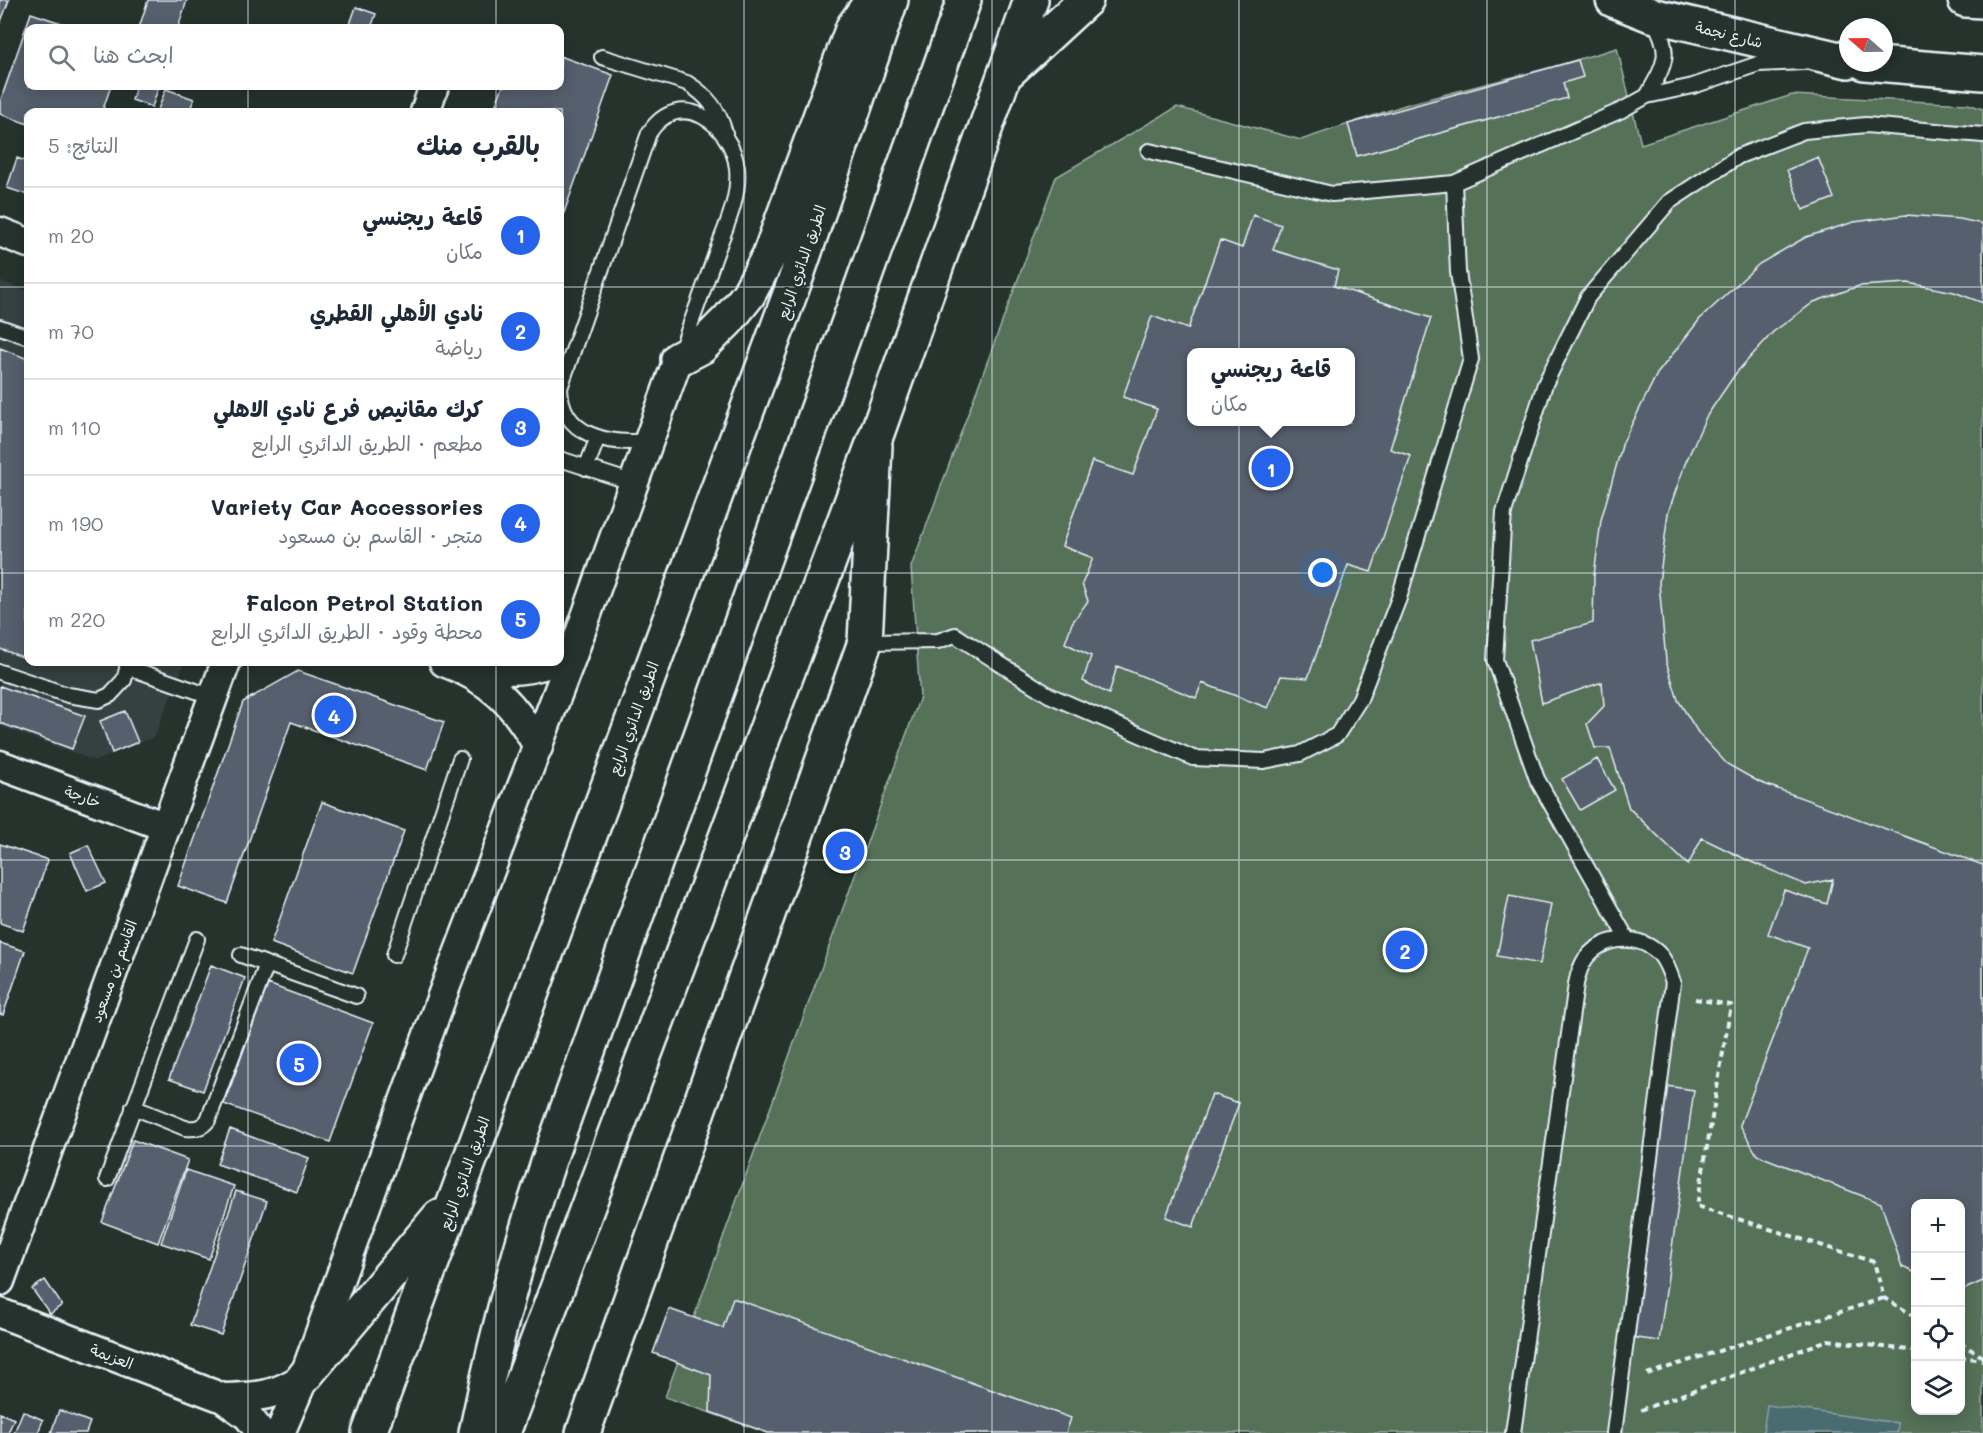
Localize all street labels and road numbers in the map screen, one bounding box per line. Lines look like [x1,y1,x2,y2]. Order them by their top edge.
street label: شارع نجمة [1693,16,1765,53]
street label: الطريق الدائري الرابع [772,202,832,323]
street label: الطريق الدائري الرابع [603,658,665,778]
street label: خارجة [62,780,104,812]
street label: القاسم بن مسعود [85,917,143,1026]
street label: الطريق الدائري الرابع [434,1113,496,1233]
street label: العزيمة [88,1339,136,1373]

